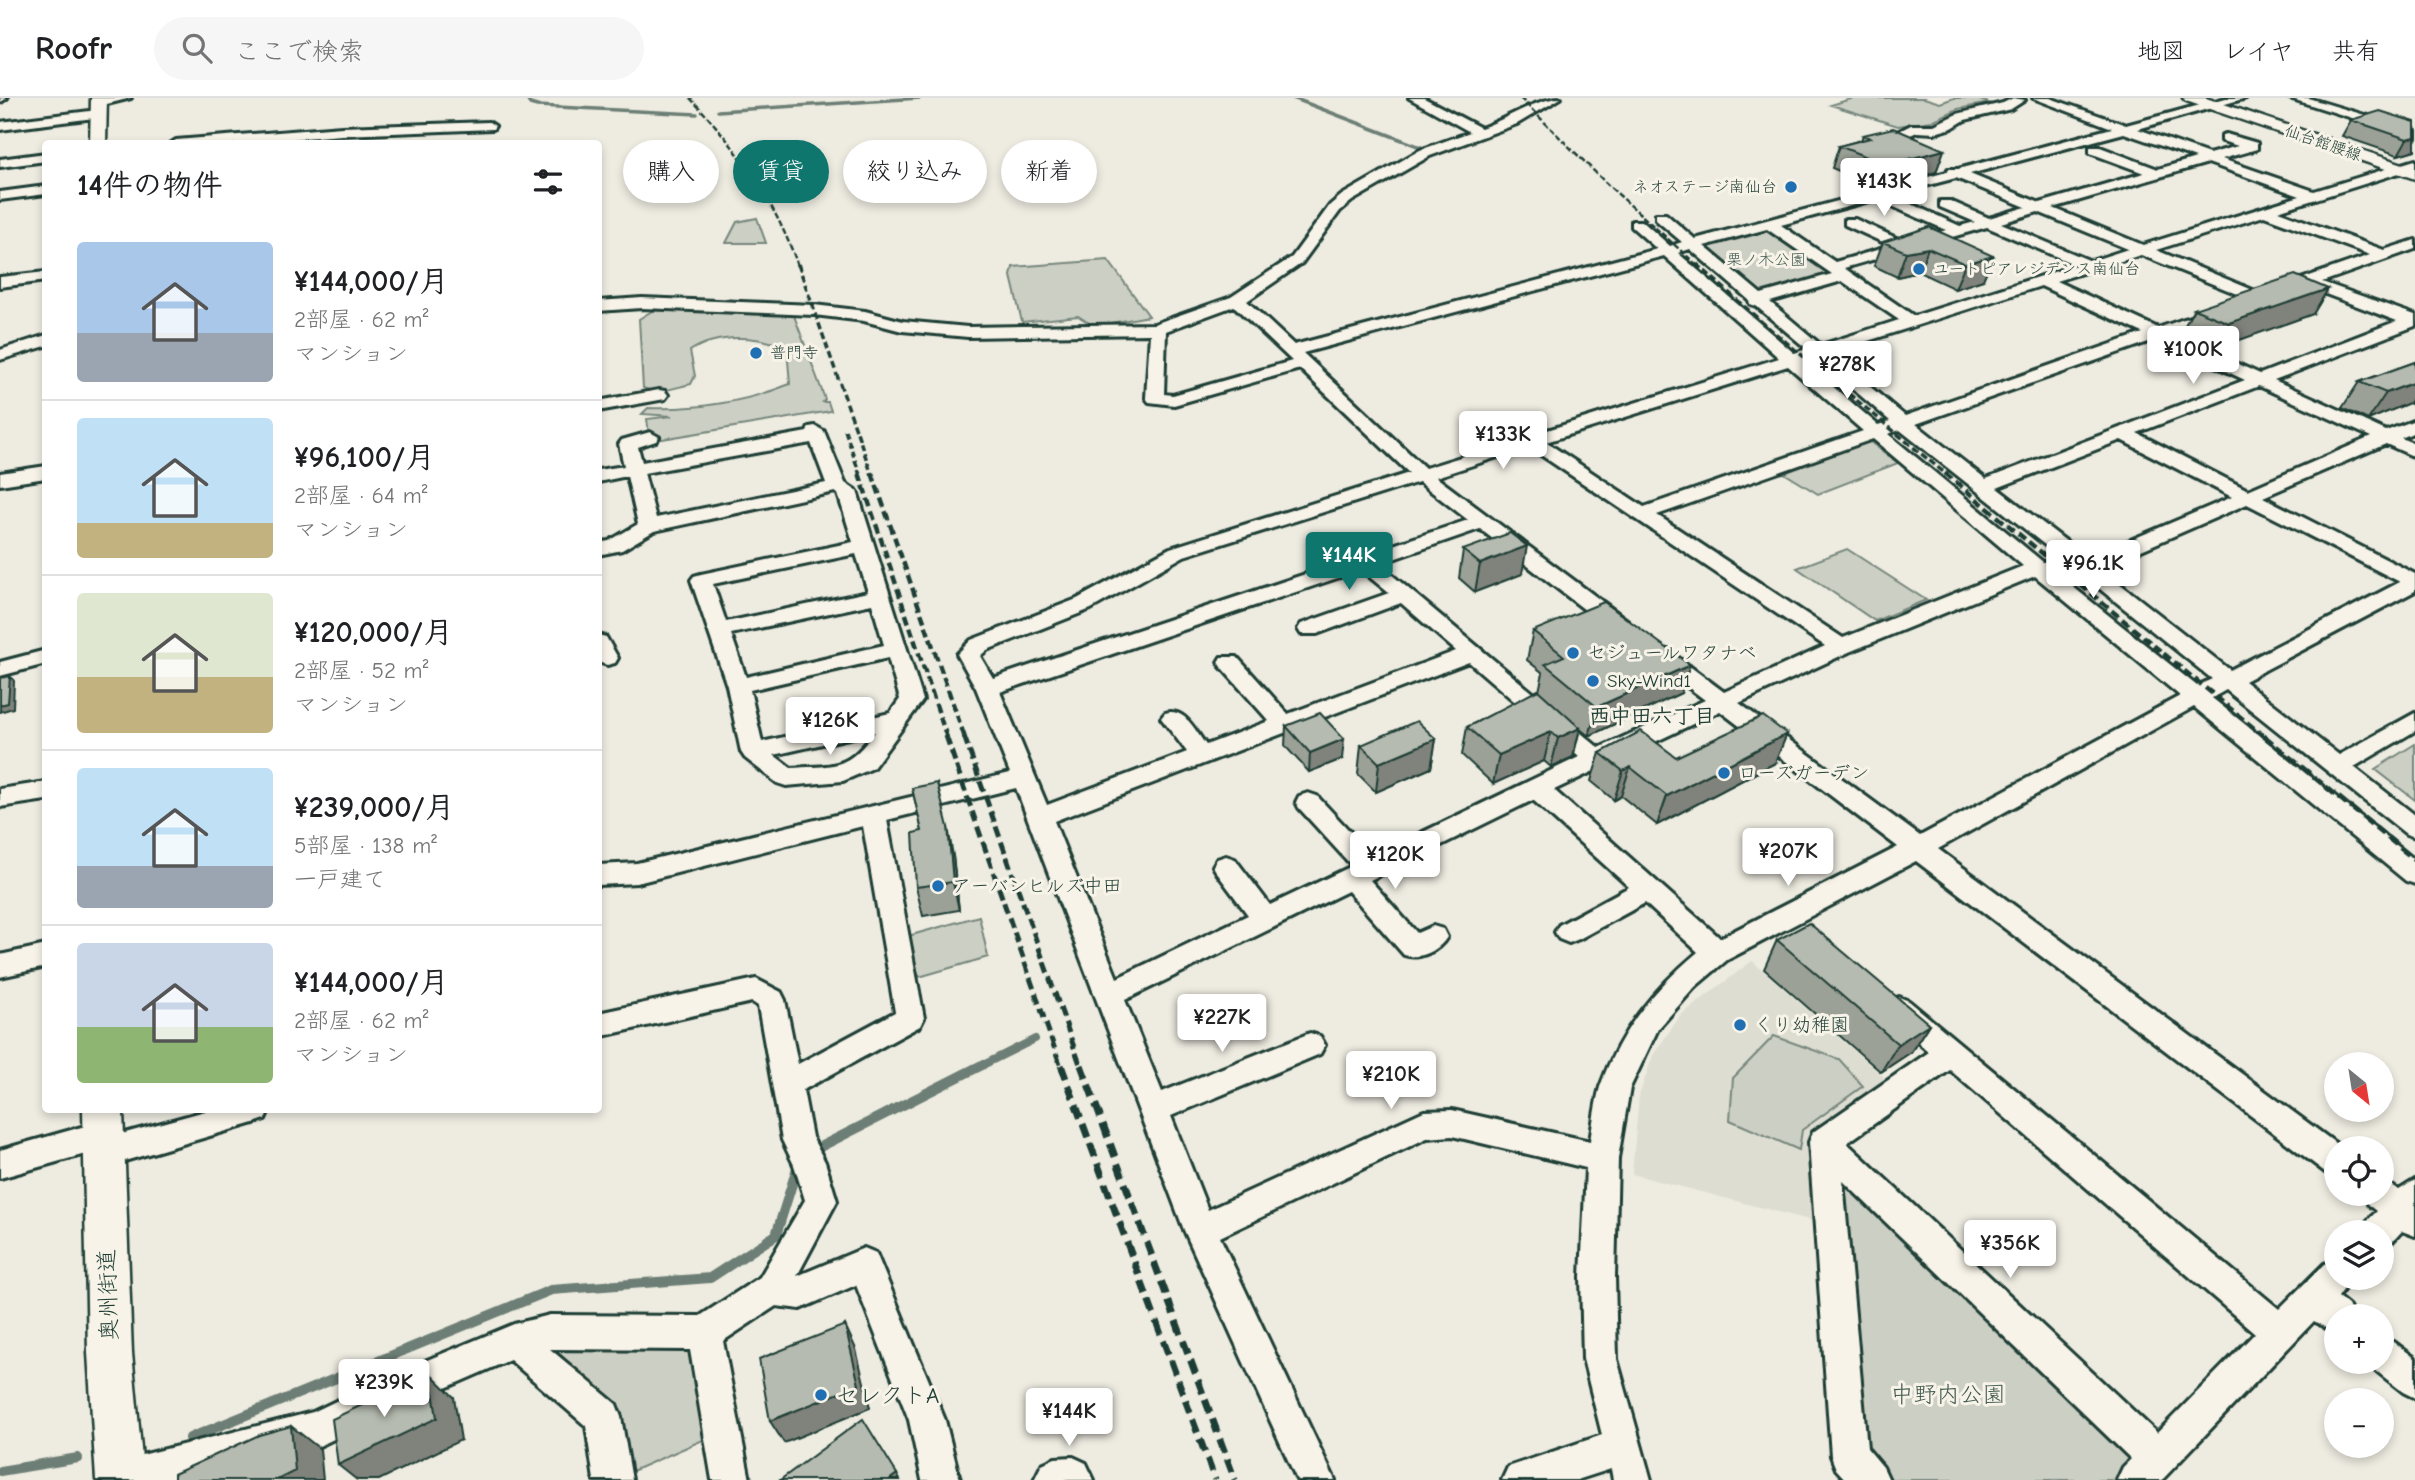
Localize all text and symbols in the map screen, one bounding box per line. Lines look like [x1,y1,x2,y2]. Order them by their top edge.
search box [154,17,644,80]
text: Roofr [35,29,112,67]
icon: search [178,29,216,67]
text: ここで検索 [234,37,364,67]
text: 地図 [2137,37,2185,65]
text: レイヤ [2223,37,2294,65]
text: 共有 [2332,37,2380,65]
street label: 仙台館腰線 [2282,121,2364,165]
chip: 購入 [623,140,719,203]
chip: 賃貸 [733,140,829,203]
chip: 絞り込み [843,140,987,203]
chip: 新着 [1001,140,1097,203]
pin: ¥143K [1835,158,1933,218]
icon: filters [529,163,567,201]
text: ¥143K [1856,167,1912,194]
text: 14件の物件 [77,168,223,203]
place label: ネオステージ南仙台 [1633,178,1777,196]
marker: ネオステージ南仙台 [1783,179,1799,195]
park label: 栗ノ木公園 [1726,251,1806,269]
place label: ユートピアレジデンス南仙台 [1933,260,2140,278]
marker: ユートピアレジデンス南仙台 [1911,261,1927,277]
text: ¥144,000/月 [294,264,449,299]
icon: home [133,270,217,354]
text: 2部屋 · 62 m² [294,306,428,333]
pin: ¥100K [2144,327,2242,386]
text: ¥100K [2163,335,2223,362]
text: マンション [294,340,408,367]
pin: ¥278K [1798,342,1896,401]
place label: 普門寺 [770,344,818,362]
marker: 普門寺 [748,345,764,361]
text: ¥278K [1819,350,1875,377]
pin: ¥133K [1454,412,1552,471]
text: ¥133K [1475,420,1531,447]
text: ¥96,100/月 [294,440,435,475]
icon: home [133,446,217,530]
text: 2部屋 · 64 m² [294,482,427,509]
text: マンション [294,516,408,543]
pin: ¥144K [1300,532,1398,592]
pin: ¥96.1K [2036,540,2150,600]
text: ¥144K [1322,541,1376,568]
text: ¥96.1K [2062,549,2124,576]
text: ¥120,000/月 [294,615,453,650]
icon: home [133,621,217,705]
place label: セジュールワタナベ [1587,642,1757,664]
marker: セジュールワタナベ [1565,645,1581,661]
text: 2部屋 · 52 m² [294,657,428,684]
place label: Sky-Wind1 [1607,670,1691,692]
marker: Sky-Wind1 [1585,673,1601,689]
text: マンション [294,691,408,718]
pin: ¥126K [781,698,879,757]
district label: 西中田六丁目 [1589,704,1715,728]
text: ¥126K [802,706,858,733]
place label: ローズガーデン [1738,762,1869,784]
marker: ローズガーデン [1716,765,1732,781]
text: ¥239,000/月 [294,790,455,825]
icon: home [133,796,217,880]
pin: ¥207K [1739,828,1837,888]
text: 5部屋 · 138 m² [294,832,437,859]
pin: ¥120K [1346,832,1444,891]
text: ¥207K [1758,837,1818,864]
text: ¥120K [1366,840,1424,867]
text: 一戸建て [294,866,386,893]
place label: アーバンヒルズ中田 [952,875,1122,897]
marker: アーバンヒルズ中田 [930,878,946,894]
text: ¥144,000/月 [294,965,449,1000]
icon: home [133,971,217,1055]
pin: ¥227K [1173,995,1271,1054]
text: ¥227K [1193,1003,1251,1030]
text: 2部屋 · 62 m² [294,1007,428,1034]
place label: くり幼稚園 [1754,1014,1849,1036]
marker: くり幼稚園 [1732,1017,1748,1033]
text: マンション [294,1041,408,1068]
pin: ¥210K [1342,1052,1440,1111]
north arrow [2324,1052,2394,1122]
map controls [2324,1052,2394,1458]
text: ¥210K [1362,1060,1420,1087]
button: locate [2324,1136,2394,1206]
pin: ¥356K [1961,1220,2059,1280]
button: layers [2324,1220,2394,1290]
text: ¥356K [1980,1229,2040,1256]
street label: 奥州街道 [93,1249,123,1341]
button: + [2324,1304,2394,1374]
pin: ¥239K [335,1360,433,1419]
text: ¥239K [354,1368,414,1395]
park label: 中野内公園 [1891,1381,2006,1408]
place label: セレクトA [835,1382,939,1409]
marker: セレクトA [813,1387,829,1403]
pin: ¥144K [1020,1388,1118,1448]
button: − [2324,1388,2394,1458]
text: ¥144K [1042,1397,1096,1424]

